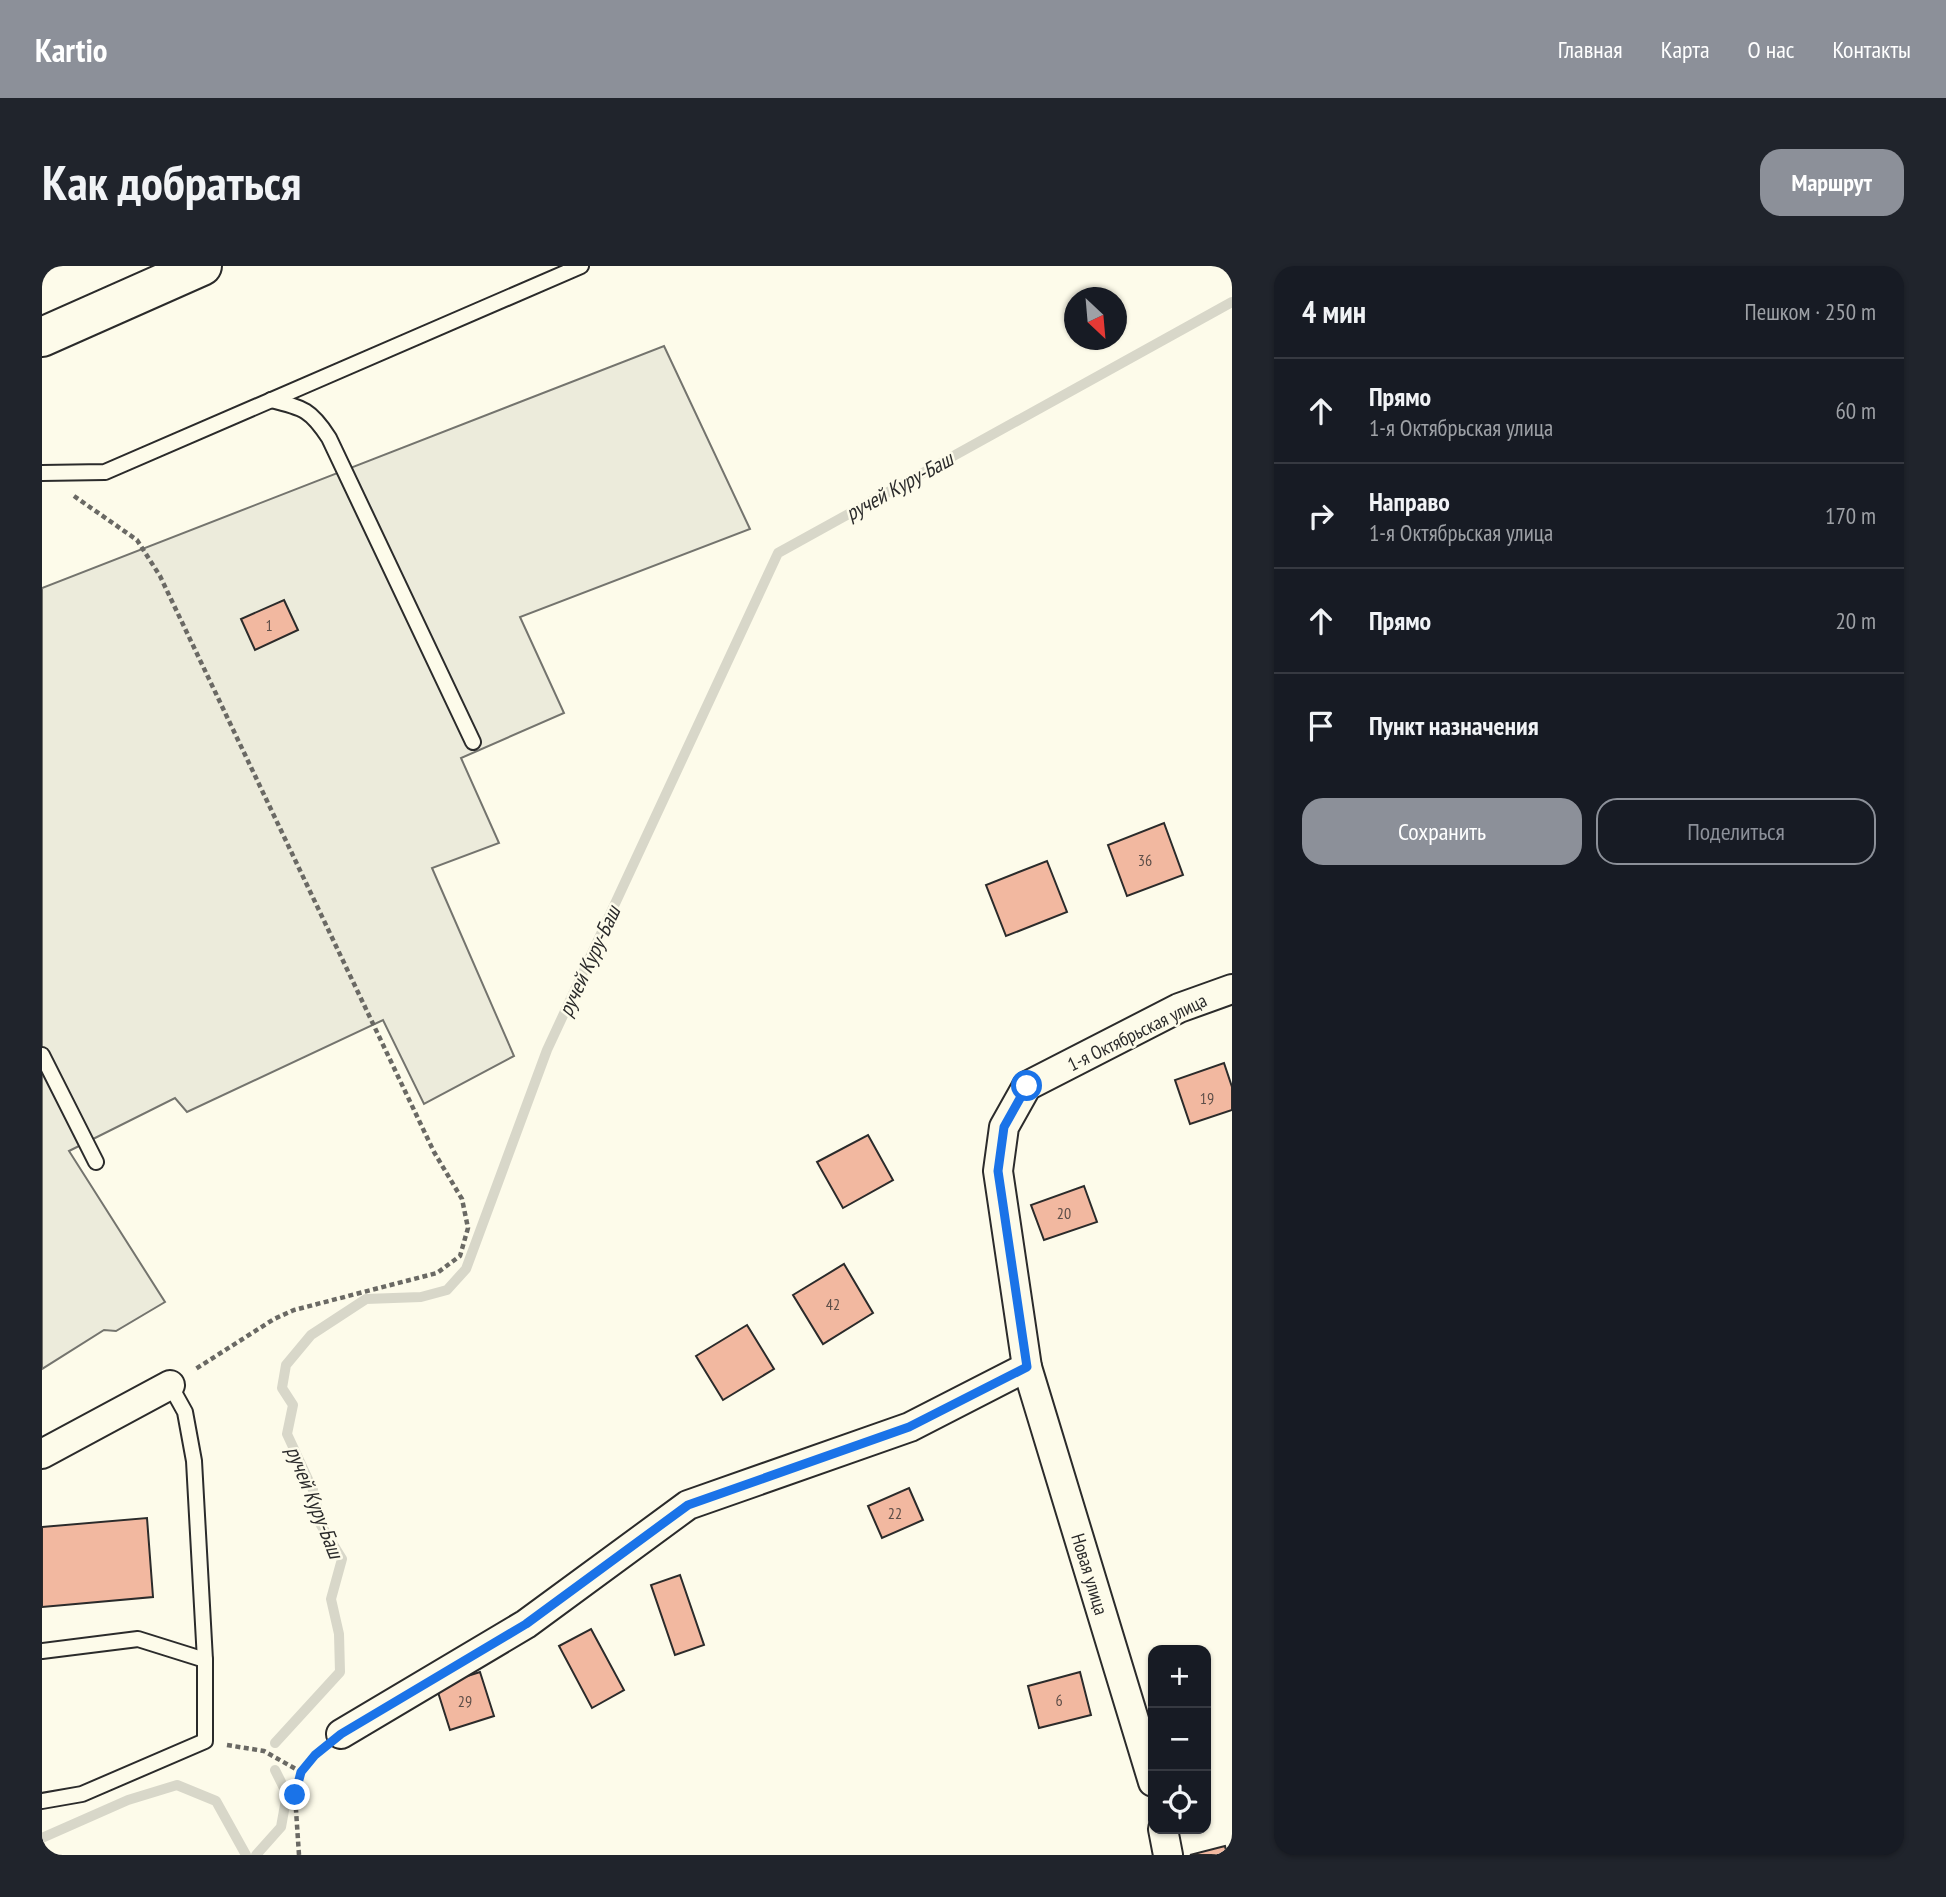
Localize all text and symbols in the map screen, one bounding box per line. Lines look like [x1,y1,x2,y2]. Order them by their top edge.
text: Kartio [35,28,108,71]
text: Главная [1558,34,1623,65]
text: Карта [1661,34,1710,65]
text: О нас [1748,34,1794,65]
text: Контакты [1832,34,1911,65]
button: Маршрут [1760,149,1904,216]
text: Как добраться [42,150,301,214]
north arrow [1064,287,1127,350]
text: 4 мин [1302,292,1366,331]
text: Пешком · 250 m [1745,297,1876,326]
text: Прямо [1369,380,1431,413]
icon: ahead [1302,392,1340,430]
text: 60 m [1835,396,1876,425]
text: 1-я Октябрьская улица [1369,413,1553,442]
water label: ручей Куру-Баш [841,445,959,527]
text: Направо [1369,485,1450,518]
icon: right [1302,497,1340,535]
text: 170 m [1825,501,1876,530]
text: 1-я Октябрьская улица [1369,518,1553,547]
icon: ahead [1302,602,1340,640]
text: Прямо [1369,604,1431,637]
text: 20 m [1835,606,1876,635]
house number: 1 [265,615,273,635]
icon: arrive [1302,707,1340,745]
text: Пункт назначения [1369,709,1539,742]
button: Сохранить [1302,798,1582,865]
button: Поделиться [1596,798,1876,865]
house number: 36 [1138,850,1152,870]
water label: ручей Куру-Баш [552,900,627,1021]
street label: 1-я Октябрьская улица [1063,988,1211,1076]
route start [1011,1070,1042,1101]
house number: 19 [1200,1088,1214,1108]
house number: 20 [1057,1203,1071,1223]
house number: 42 [826,1294,840,1314]
water label: ручей Куру-Баш [280,1442,350,1564]
house number: 22 [888,1503,902,1523]
street label: Новая улица [1066,1530,1114,1618]
map controls [1148,1645,1211,1834]
button: + [1148,1645,1211,1708]
house number: 6 [1055,1690,1063,1710]
house number: 29 [458,1691,472,1711]
button: − [1148,1708,1211,1771]
button: locate [1148,1771,1211,1834]
route end [279,1779,310,1810]

